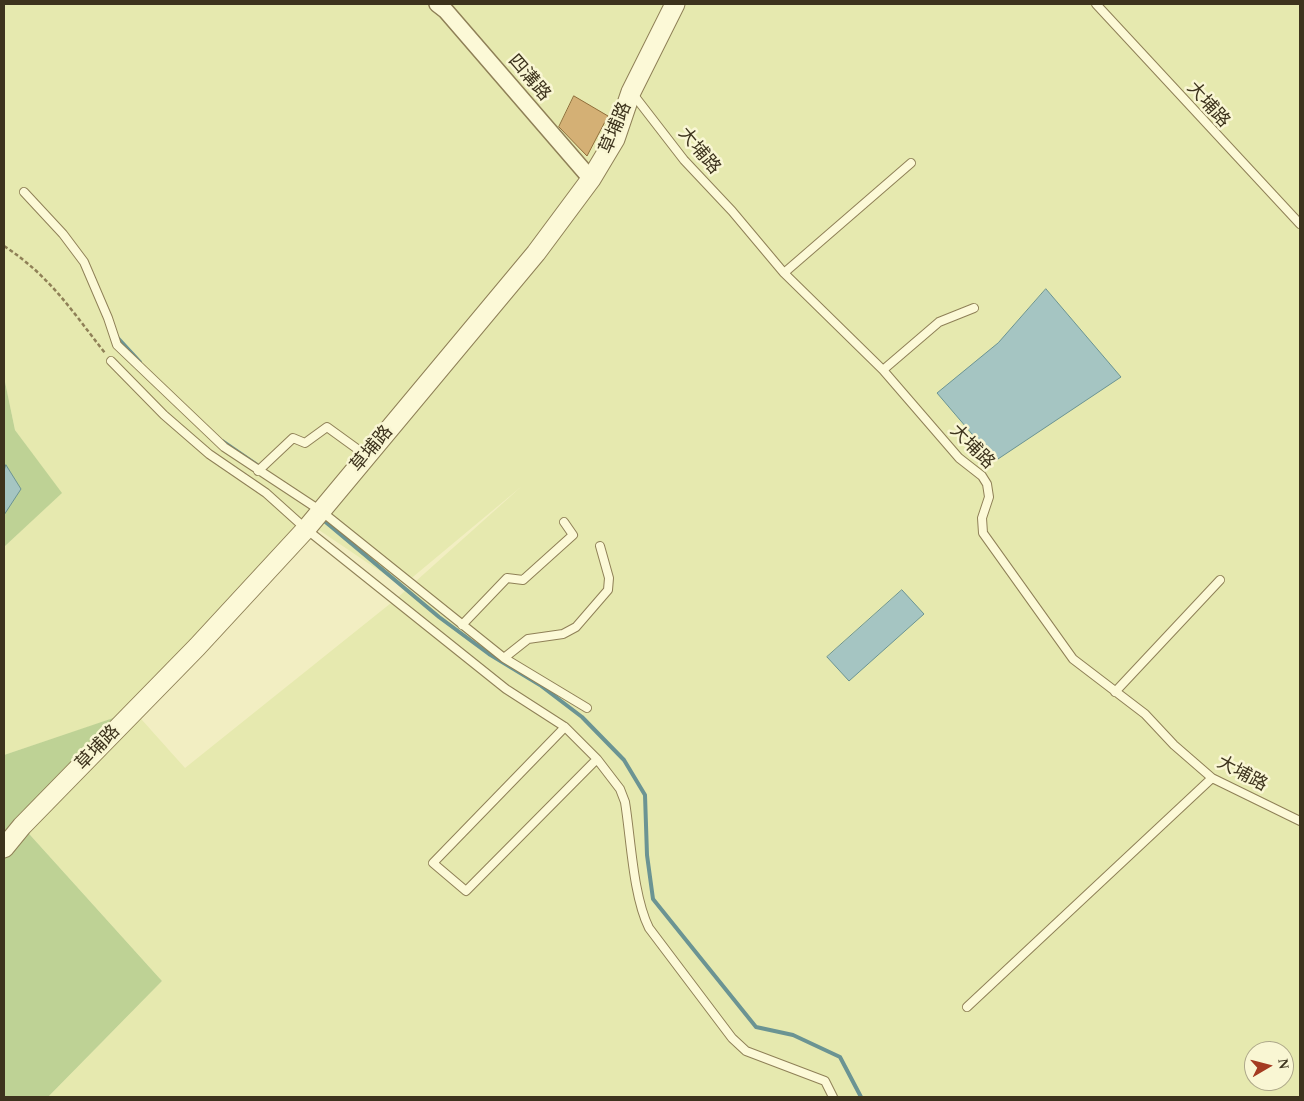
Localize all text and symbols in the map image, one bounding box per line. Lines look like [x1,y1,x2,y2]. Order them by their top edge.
street label: 四溝路 [503,51,555,105]
street label: 大埔路 [1182,78,1234,132]
street label: 草埔路 [596,99,636,157]
street label: 大埔路 [673,123,725,179]
street label: 大埔路 [945,420,999,474]
street label: 草埔路 [346,421,398,477]
street label: 草埔路 [71,721,125,775]
street label: 大埔路 [1213,752,1271,796]
north arrow [1244,1041,1294,1091]
text: N [1275,1058,1291,1070]

